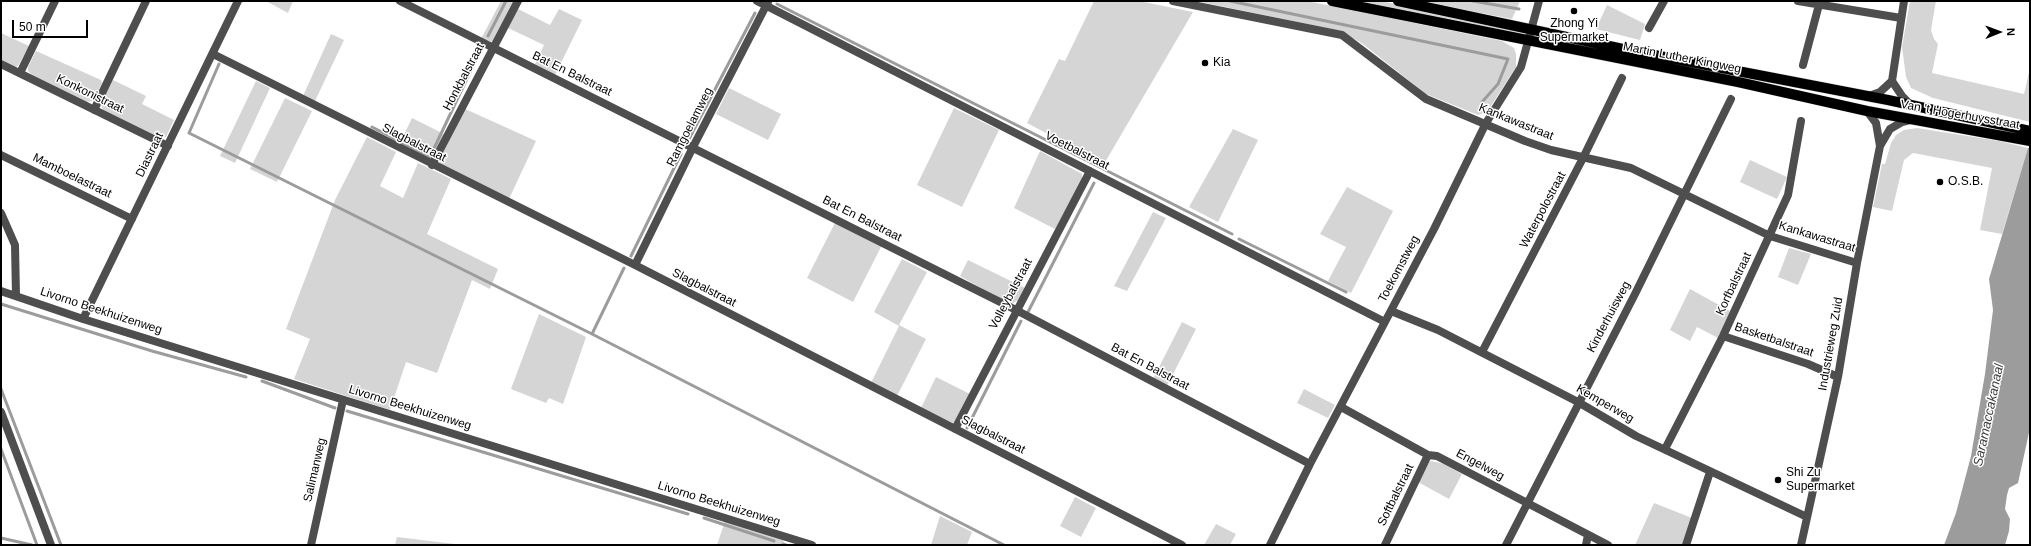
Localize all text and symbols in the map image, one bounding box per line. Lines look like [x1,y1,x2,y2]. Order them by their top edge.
marker: Zhong Yi Supermarket [1569,6,1579,16]
scale bar [14,12,90,38]
north arrow [1979,12,2019,52]
place label: Zhong Yi Supermarket [1540,17,1608,45]
text: 50 m [19,20,46,34]
text: N [2005,28,2017,36]
street label: Martin Luther Kingweg [1622,39,1742,77]
street label: Honkbalstraat [440,41,488,113]
street label: Bat En Balstraat [530,49,614,99]
place label: Kia [1213,56,1230,70]
marker: Kia [1200,58,1210,68]
street label: Konkonistraat [54,71,126,117]
street label: Ramgoelamweg [664,85,716,169]
street label: Van 't Hogerhuysstraat [1899,97,2021,133]
street label: Kankawastraat [1477,100,1555,144]
street label: Slagbalstraat [380,121,448,165]
street label: Voetbalstraat [1043,129,1111,173]
street label: Diastraat [133,130,167,180]
street label: Mamboelastraat [30,151,114,201]
street label: Waterpolostraat [1517,169,1569,251]
place label: O.S.B. [1948,175,1983,189]
marker: O.S.B. [1935,177,1945,187]
street label: Bat En Balstraat [820,193,904,245]
street label: Kankawastraat [1777,219,1857,255]
street label: Toekomstweg [1375,233,1423,305]
street label: Korfbalstraat [1713,250,1755,318]
street label: Volleybalstraat [986,256,1036,332]
street label: Slagbalstraat [670,266,738,310]
street label: Kinderhuisweg [1584,279,1634,355]
street label: Livorno Beekhuizenweg [38,284,164,338]
street label: Industrieweg Zuid [1816,296,1846,392]
street label: Basketbalstraat [1733,320,1815,360]
street label: Bat En Balstraat [1108,340,1192,394]
water label: Saramaccakanaal [1971,362,2007,468]
street label: Livorno Beekhuizenweg [347,382,473,434]
street label: Kemperweg [1574,382,1636,426]
street label: Slagbalstraat [959,413,1027,457]
street label: Salimanweg [301,437,329,503]
street label: Engelweg [1453,446,1507,484]
street label: Softbalstraat [1375,462,1417,528]
place label: Shi Zu Supermarket [1786,466,1855,494]
marker: Shi Zu Supermarket [1773,475,1783,485]
street label: Livorno Beekhuizenweg [656,478,782,530]

